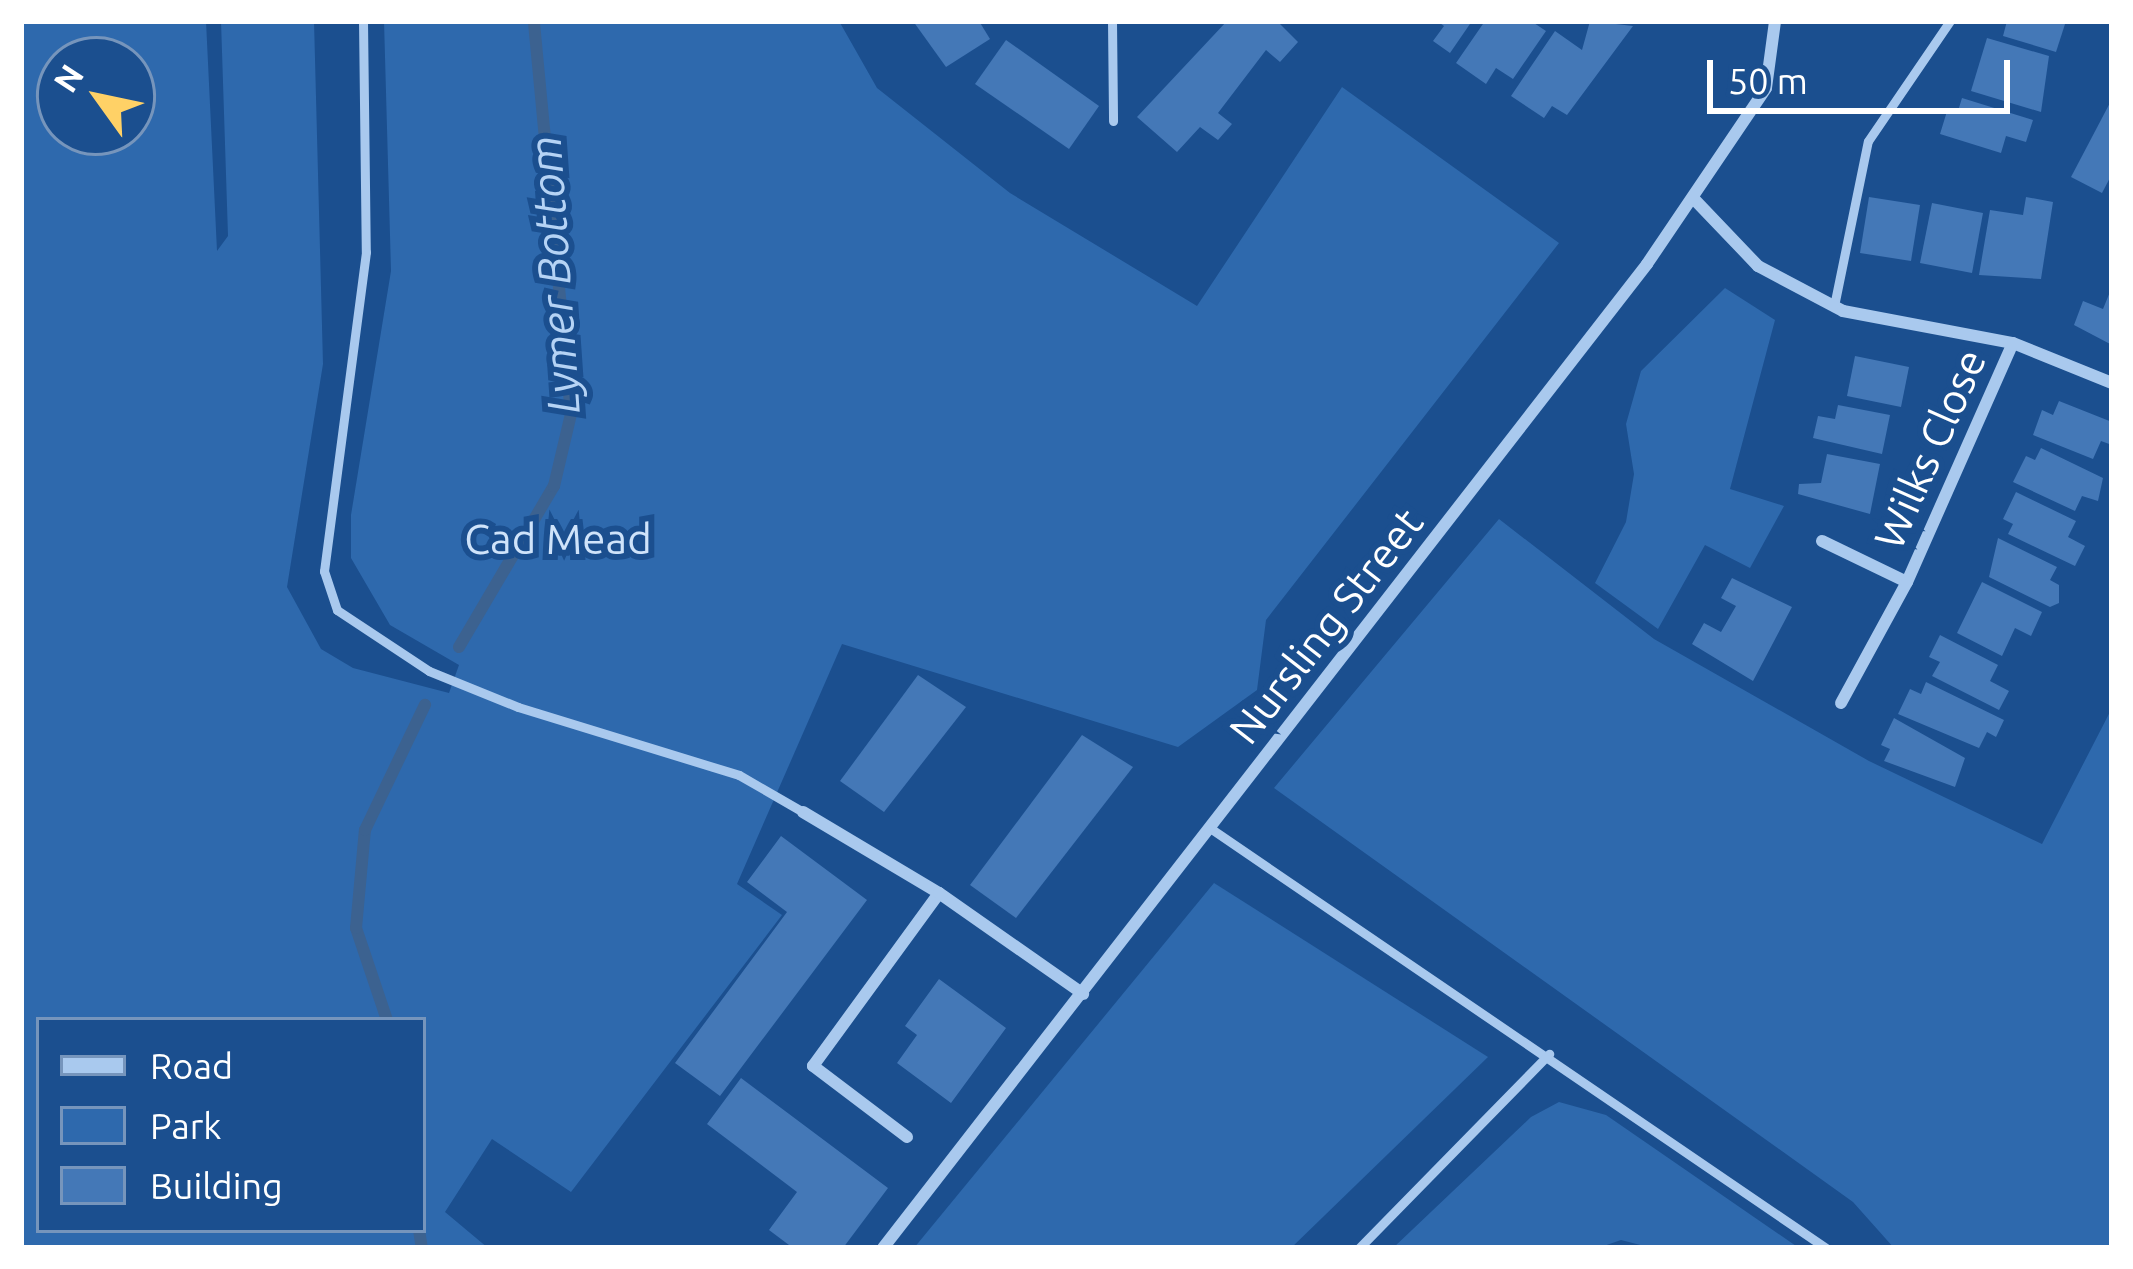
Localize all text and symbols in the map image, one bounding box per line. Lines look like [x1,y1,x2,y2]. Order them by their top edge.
north arrow [36,36,156,156]
scale bar [1713,36,2016,110]
text: N [46,57,90,98]
text: 50 m [1728,60,1808,101]
water label: Lymer Bottom [517,134,591,416]
street label: Wilks Close [1864,342,1996,556]
street label: Nursling Street [1219,498,1433,754]
park label: Cad Mead [464,514,652,564]
legend [36,1017,426,1233]
text: Road [150,1045,233,1086]
text: Park [150,1105,222,1146]
text: Building [150,1165,283,1206]

